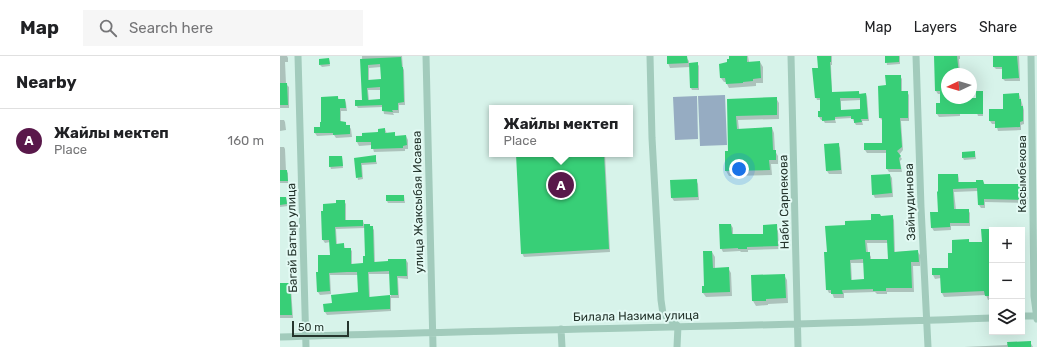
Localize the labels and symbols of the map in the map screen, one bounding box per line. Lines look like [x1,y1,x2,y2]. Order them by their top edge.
north arrow [941,68,977,104]
street label: улица Жаксыбая Исаева [410,131,426,273]
street label: Касымбекова [1015,135,1029,213]
street label: Наби Сарпекова [776,155,792,249]
your location [729,159,749,179]
street label: Зайнудинова [902,163,918,241]
pin: A [548,170,574,200]
street label: Багай Батыр улица [284,183,300,293]
street label: Билала Назима улица [573,308,699,324]
scale bar [292,319,349,338]

